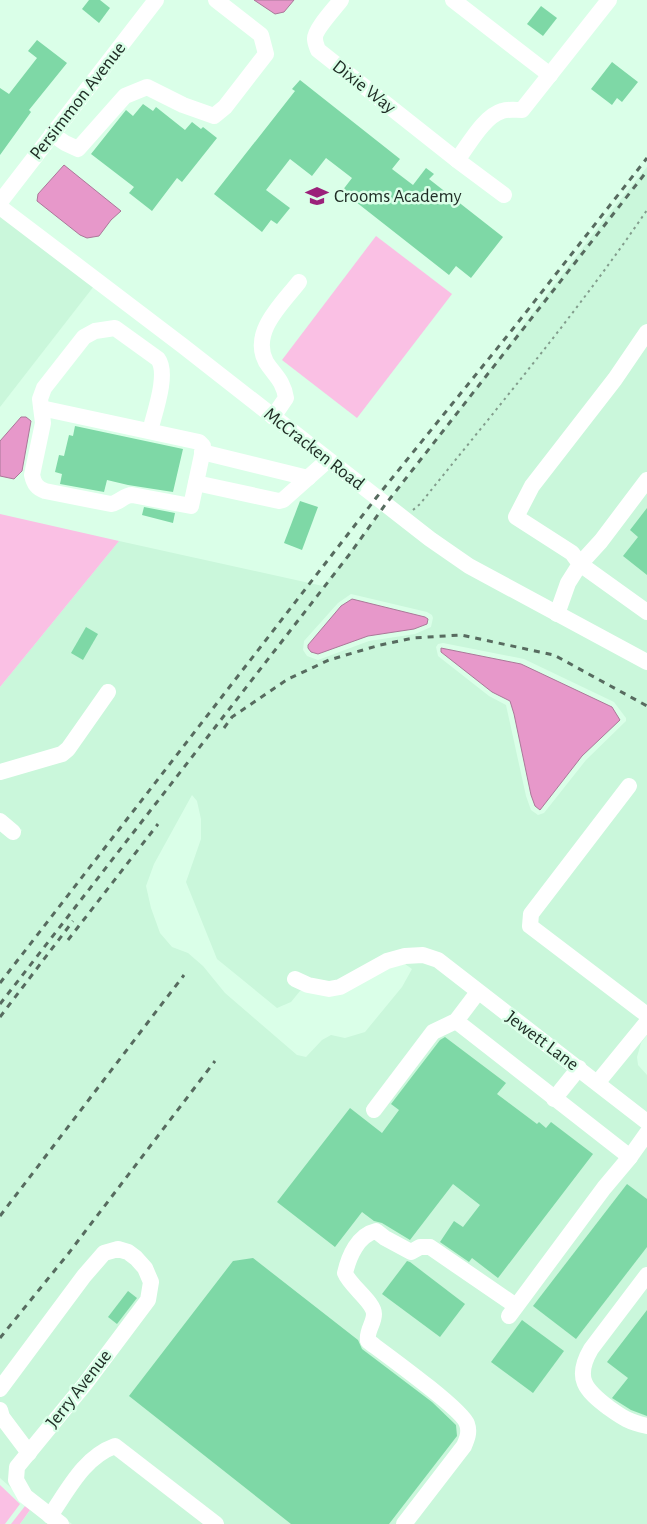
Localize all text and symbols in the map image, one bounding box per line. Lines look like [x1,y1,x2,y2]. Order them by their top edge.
street label: Persimmon Avenue [26,39,130,163]
street label: Dixie Way [329,57,399,117]
school or university icon: Crooms Academy [304,183,330,209]
place label: Crooms Academy [334,187,462,206]
street label: McCracken Road [260,404,368,494]
street label: Jewett Lane [502,1008,582,1074]
street label: Jerry Avenue [43,1346,115,1432]

